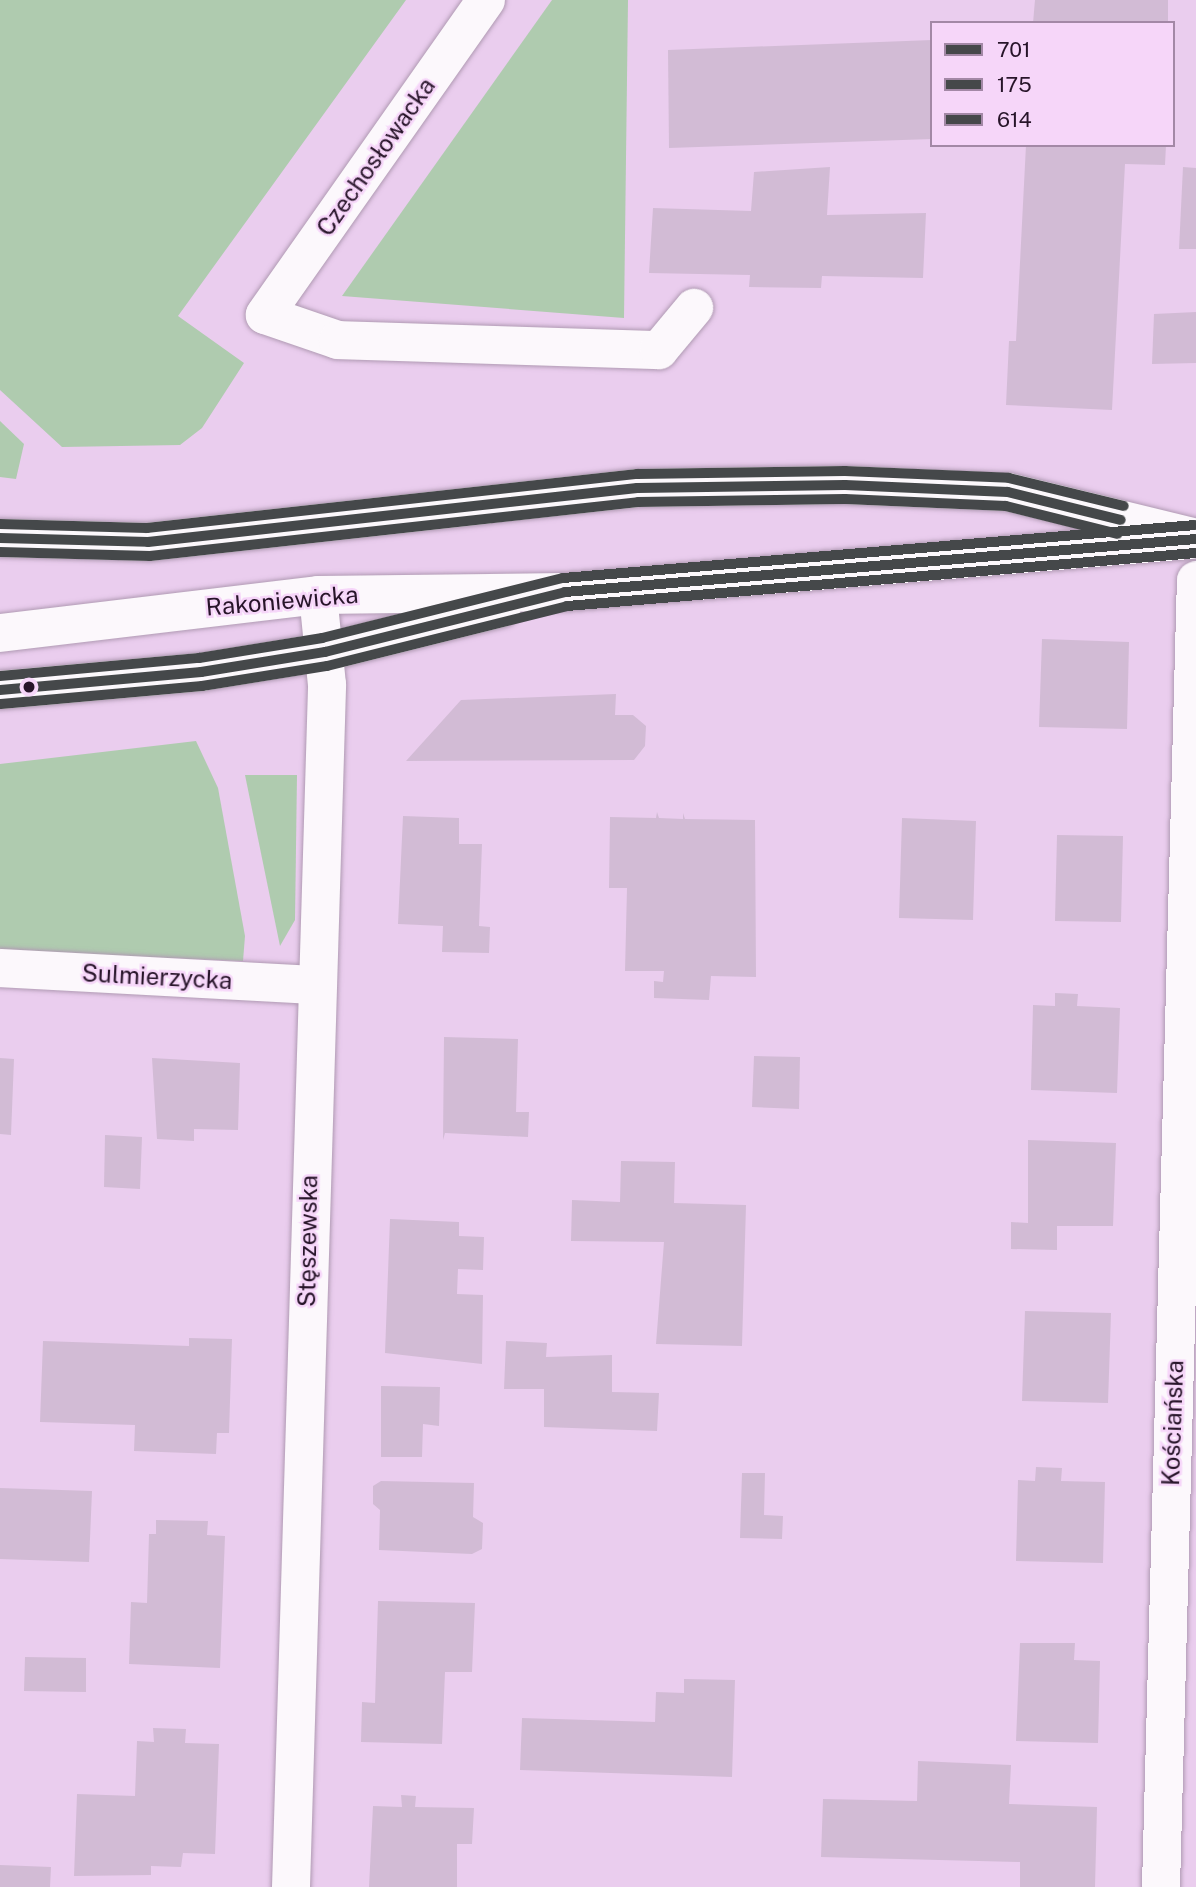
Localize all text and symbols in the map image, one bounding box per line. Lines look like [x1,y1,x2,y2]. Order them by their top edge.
legend [930,21,1175,147]
text: 701 [997,37,1031,62]
street label: Czechosłowacka [311,72,441,242]
text: 175 [997,72,1032,97]
text: 614 [997,107,1032,132]
street label: Rakoniewicka [205,580,359,622]
unlabelled marker [22,680,36,694]
street label: Sulmierzycka [81,959,233,995]
street label: Stęszewska [292,1175,324,1307]
street label: Kościańska [1156,1360,1190,1486]

